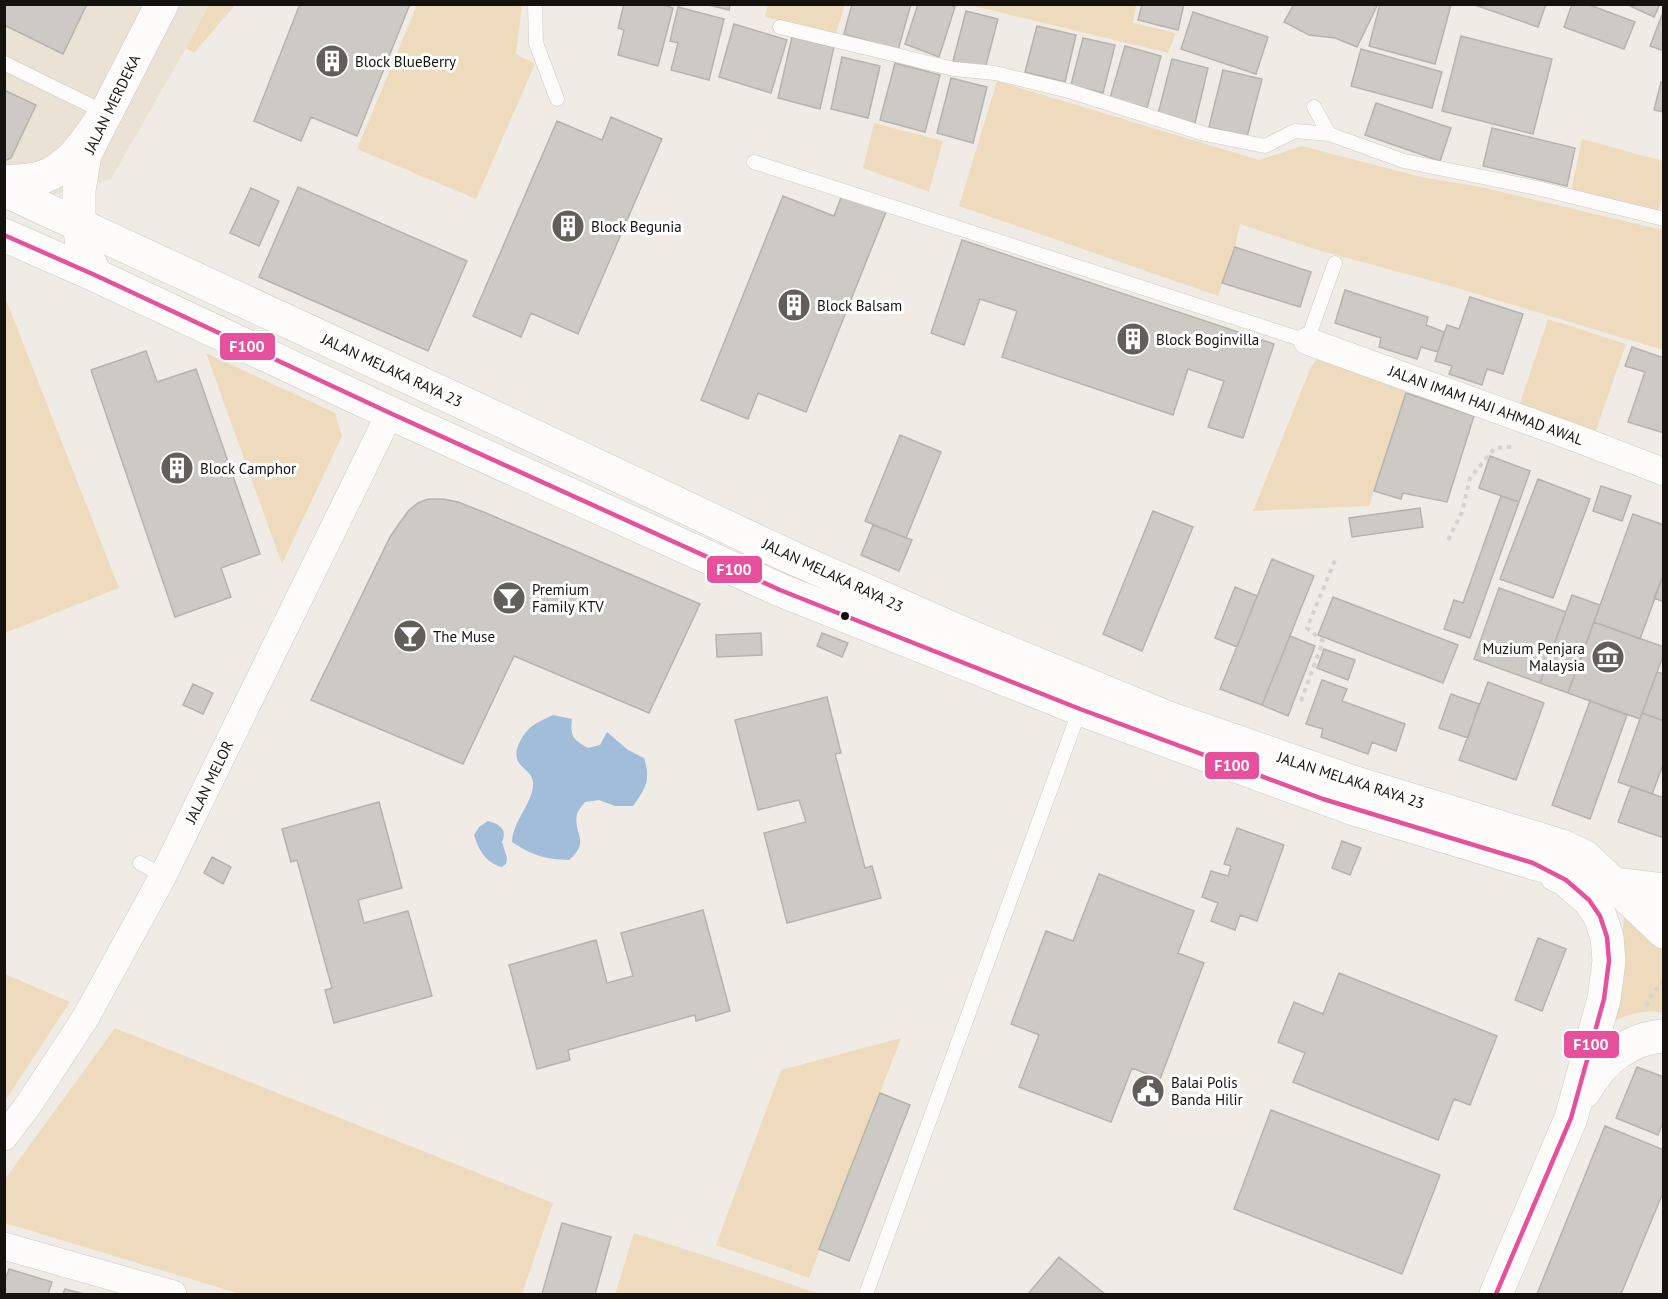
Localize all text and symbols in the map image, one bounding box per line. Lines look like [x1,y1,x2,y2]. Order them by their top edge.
building icon: Block BlueBerry [314,43,350,79]
street label: JALAN MERDEKA [79,51,144,158]
place label: Block BlueBerry [355,52,456,71]
building icon: Block Begunia [550,208,586,244]
place label: Block Begunia [591,217,682,236]
building icon: Block Balsam [776,287,812,323]
place label: Block Balsam [817,296,902,315]
building icon: Block Boginvilla [1115,321,1151,357]
street label: JALAN MELAKA RAYA 23 [318,329,466,411]
place label: Block Boginvilla [1156,330,1259,349]
line badge: F100 [219,332,276,361]
text: F100 [229,336,265,356]
street label: JALAN IMAM HAJI AHMAD AWAL [1385,361,1586,449]
building icon: Block Camphor [159,450,195,486]
place label: Block Camphor [200,459,296,478]
street label: JALAN MELAKA RAYA 23 [759,534,907,616]
line badge: F100 [706,555,763,584]
text: F100 [716,559,752,579]
bar icon: Premium Family KTV [491,580,527,616]
place label: Premium Family KTV [532,580,604,616]
unlabelled marker [839,610,851,622]
bar icon: The Muse [392,618,428,654]
place label: The Muse [433,627,495,646]
place label: Muzium Penjara Malaysia [1482,639,1585,675]
museum icon: Muzium Penjara Malaysia [1590,639,1626,675]
street label: JALAN MELOR [180,737,237,827]
street label: JALAN MELAKA RAYA 23 [1274,747,1427,813]
line badge: F100 [1204,751,1260,780]
text: F100 [1214,755,1250,775]
line badge: F100 [1563,1030,1620,1059]
text: F100 [1573,1034,1609,1054]
public building icon: Balai Polis Banda Hilir [1130,1073,1166,1109]
place label: Balai Polis Banda Hilir [1171,1073,1243,1109]

